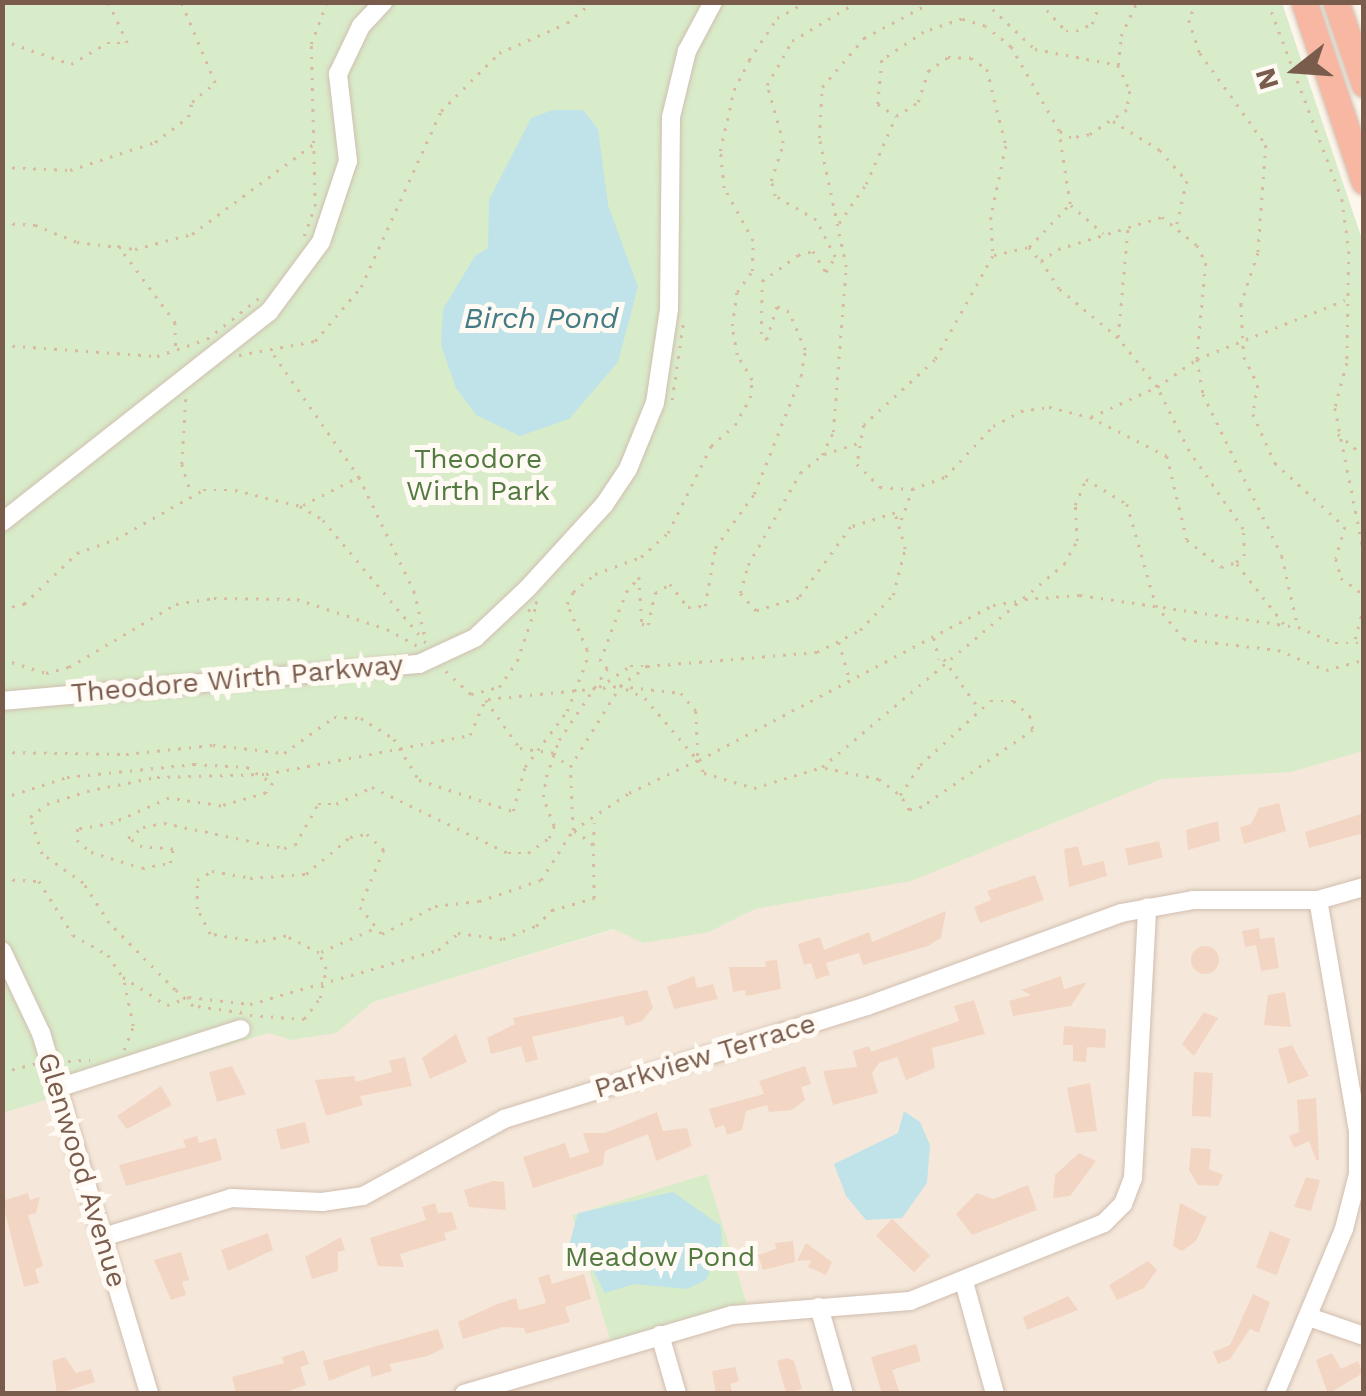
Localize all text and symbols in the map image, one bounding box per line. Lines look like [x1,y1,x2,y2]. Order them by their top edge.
north arrow [1246,20,1346,120]
text: N [1248,64,1286,94]
water label: Birch Pond [464,300,618,336]
park label: Theodore Wirth Park [406,442,550,508]
street label: Theodore Wirth Parkway [69,648,405,710]
street label: Parkview Terrace [590,1006,820,1106]
street label: Glenwood Avenue [30,1048,134,1292]
park label: Meadow Pond [564,1240,756,1274]

